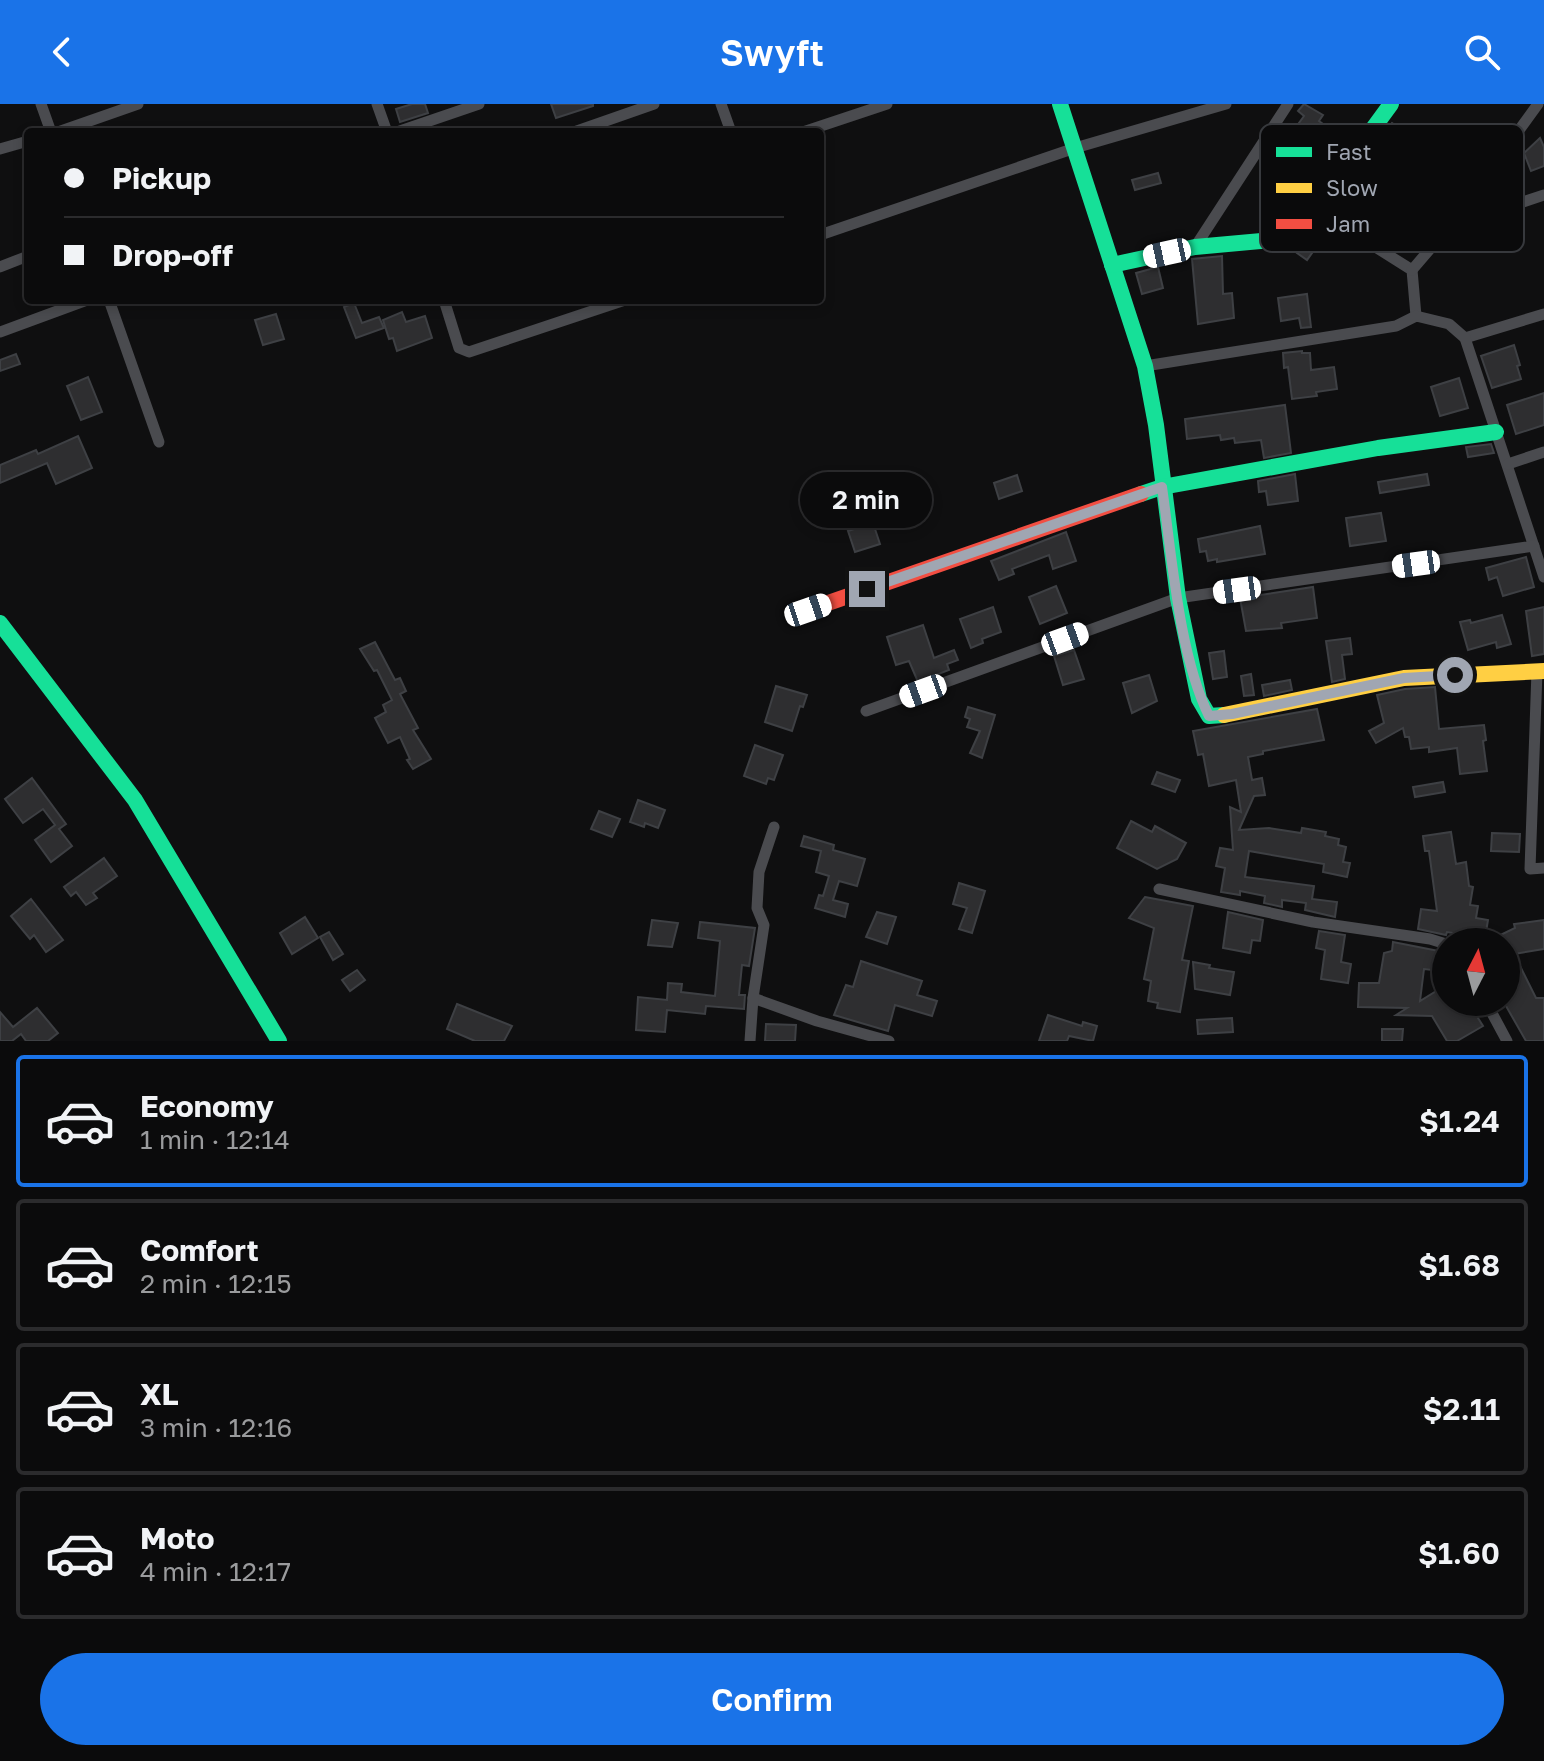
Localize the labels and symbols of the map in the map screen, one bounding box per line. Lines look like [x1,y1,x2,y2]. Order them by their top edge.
legend [1260,124,1524,252]
text: Fast [1326,138,1372,165]
text: Slow [1326,174,1378,201]
text: Jam [1326,210,1370,237]
car [1141,236,1193,270]
callout: 2 min [801,473,933,529]
car [1391,549,1441,579]
route end [849,571,885,607]
car [1212,575,1262,605]
car [781,591,835,629]
car [1038,620,1092,658]
route start [1437,657,1473,693]
car [896,672,950,710]
north arrow [1432,928,1520,1016]

